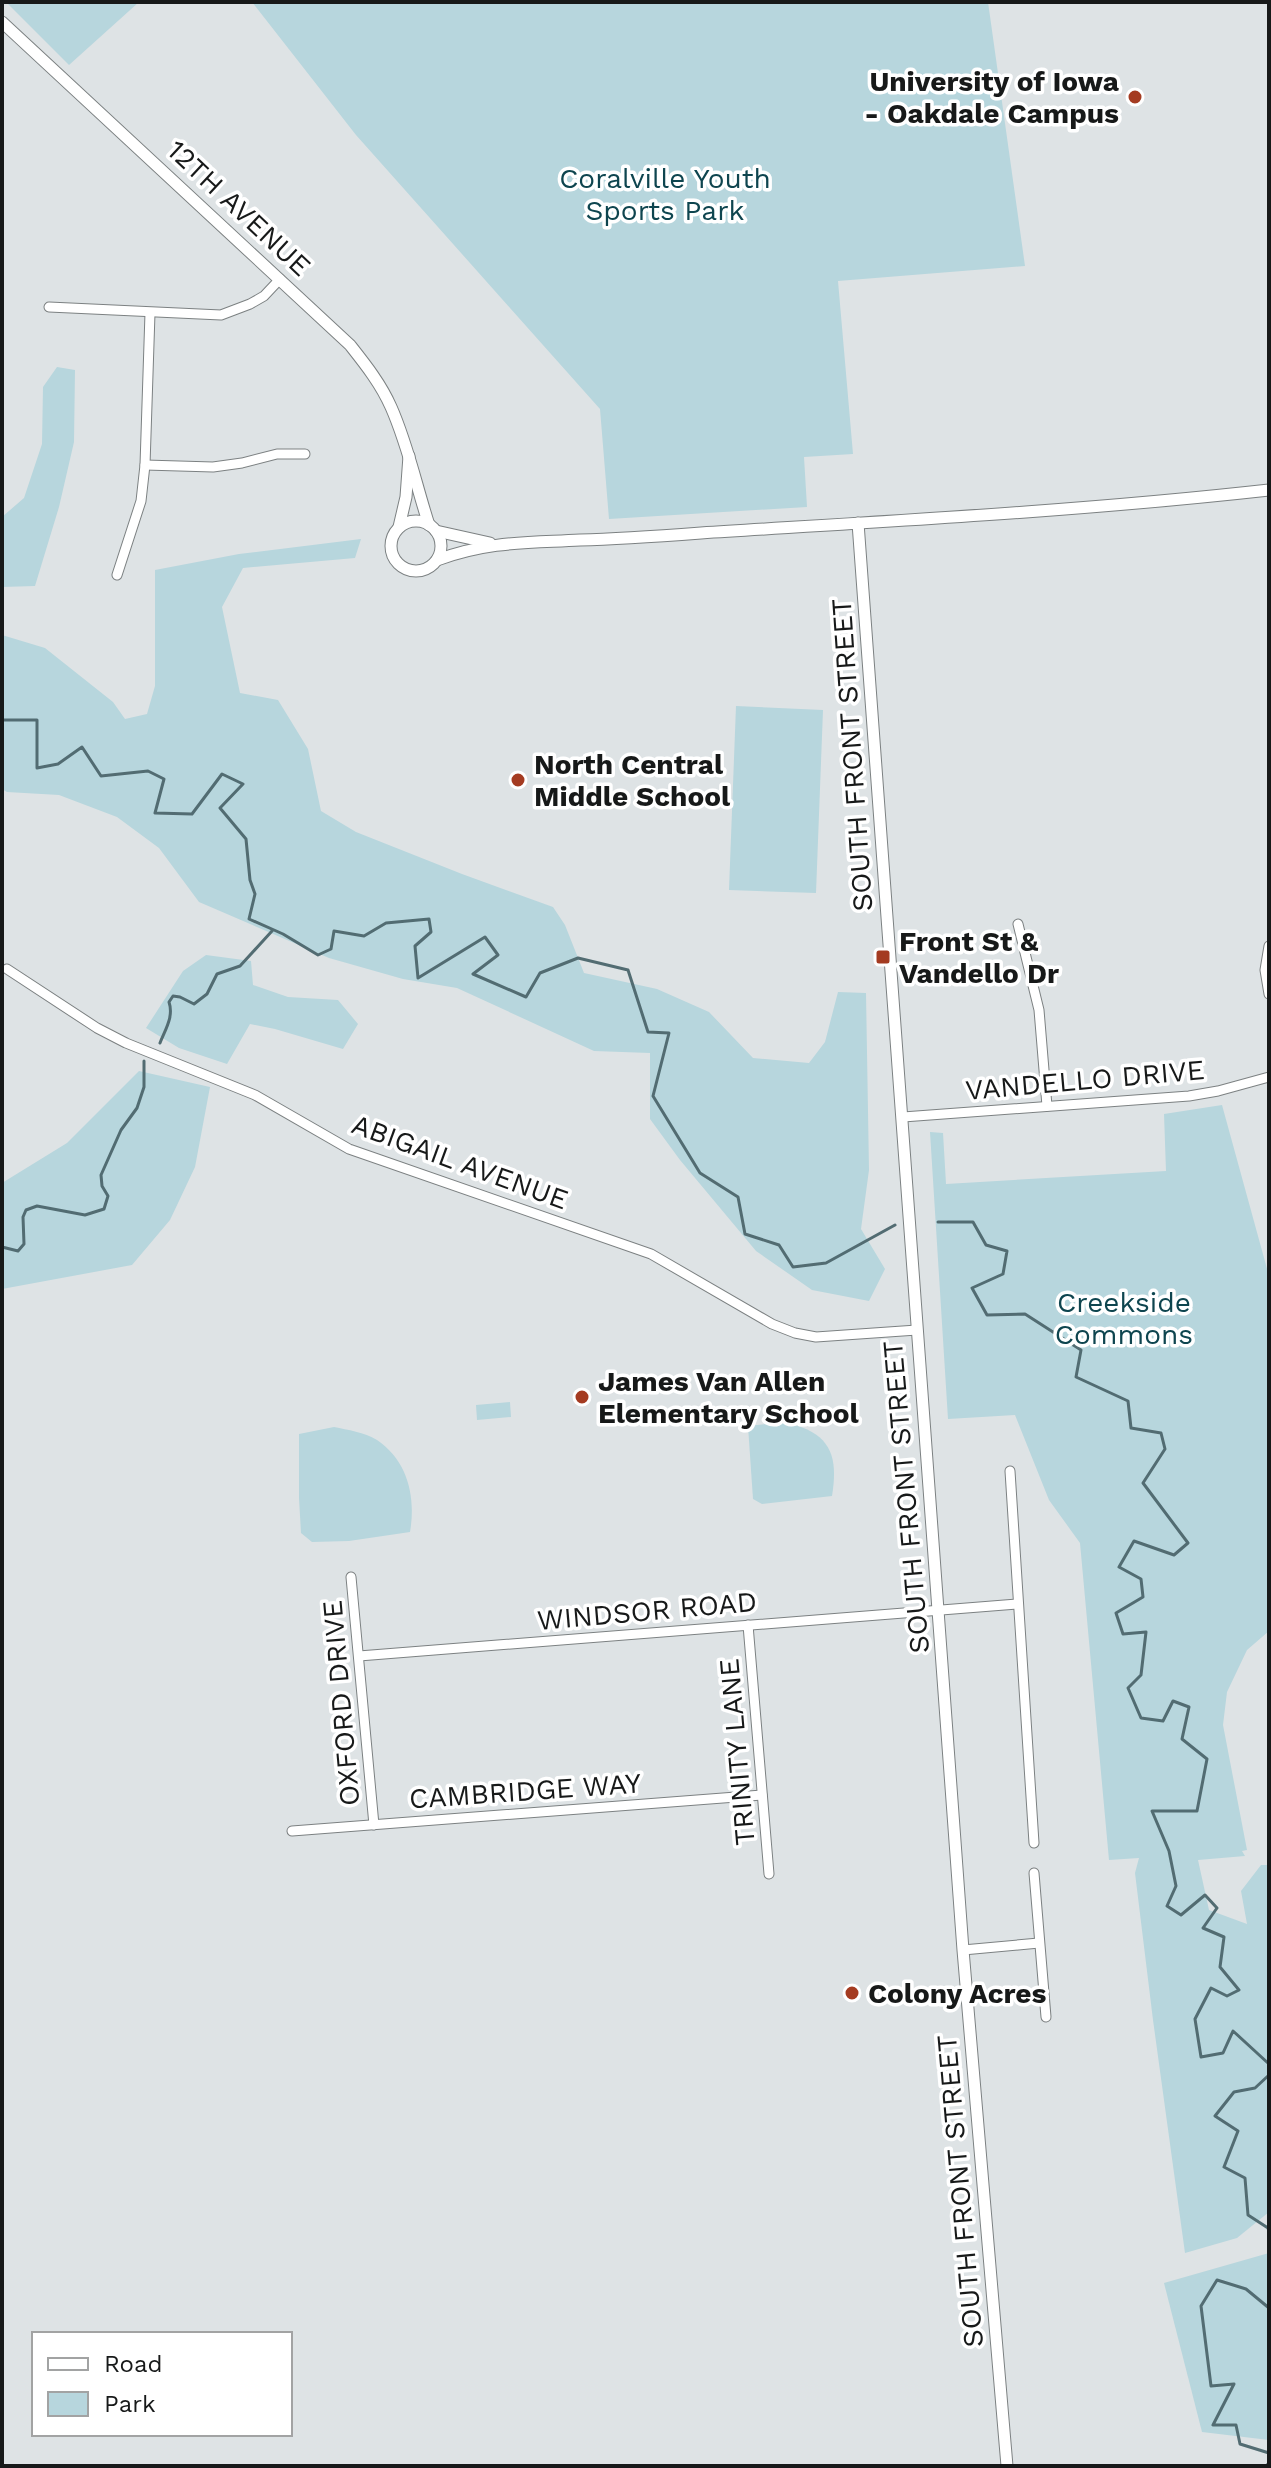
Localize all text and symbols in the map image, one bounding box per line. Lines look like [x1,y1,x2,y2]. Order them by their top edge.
place label: University of Iowa - Oakdale Campus [864,65,1120,130]
marker: University of Iowa - Oakdale Campus [1126,88,1144,106]
street label: 12TH AVENUE [160,133,318,283]
park label: Coralville Youth Sports Park [559,162,771,227]
street label: SOUTH FRONT STREET [825,597,879,913]
place label: North Central Middle School [534,748,731,813]
marker: North Central Middle School [509,771,527,789]
place label: Front St & Vandello Dr [899,925,1059,990]
marker: Front St & Vandello Dr [874,948,892,966]
street label: VANDELLO DRIVE [964,1053,1206,1107]
street label: ABIGAIL AVENUE [347,1108,573,1216]
park label: Creekside Commons [1055,1286,1193,1351]
street label: SOUTH FRONT STREET [876,1339,936,1655]
place label: James Van Allen Elementary School [598,1365,860,1430]
marker: James Van Allen Elementary School [573,1388,591,1406]
street label: WINDSOR ROAD [536,1585,758,1637]
street label: OXFORD DRIVE [316,1599,366,1807]
street label: TRINITY LANE [712,1657,762,1847]
street label: CAMBRIDGE WAY [408,1766,642,1816]
place label: Colony Acres [868,1977,1047,2010]
marker: Colony Acres [843,1984,861,2002]
street label: SOUTH FRONT STREET [930,2033,990,2349]
legend [32,2332,292,2436]
text: Road [104,2350,163,2378]
text: Park [104,2390,156,2418]

